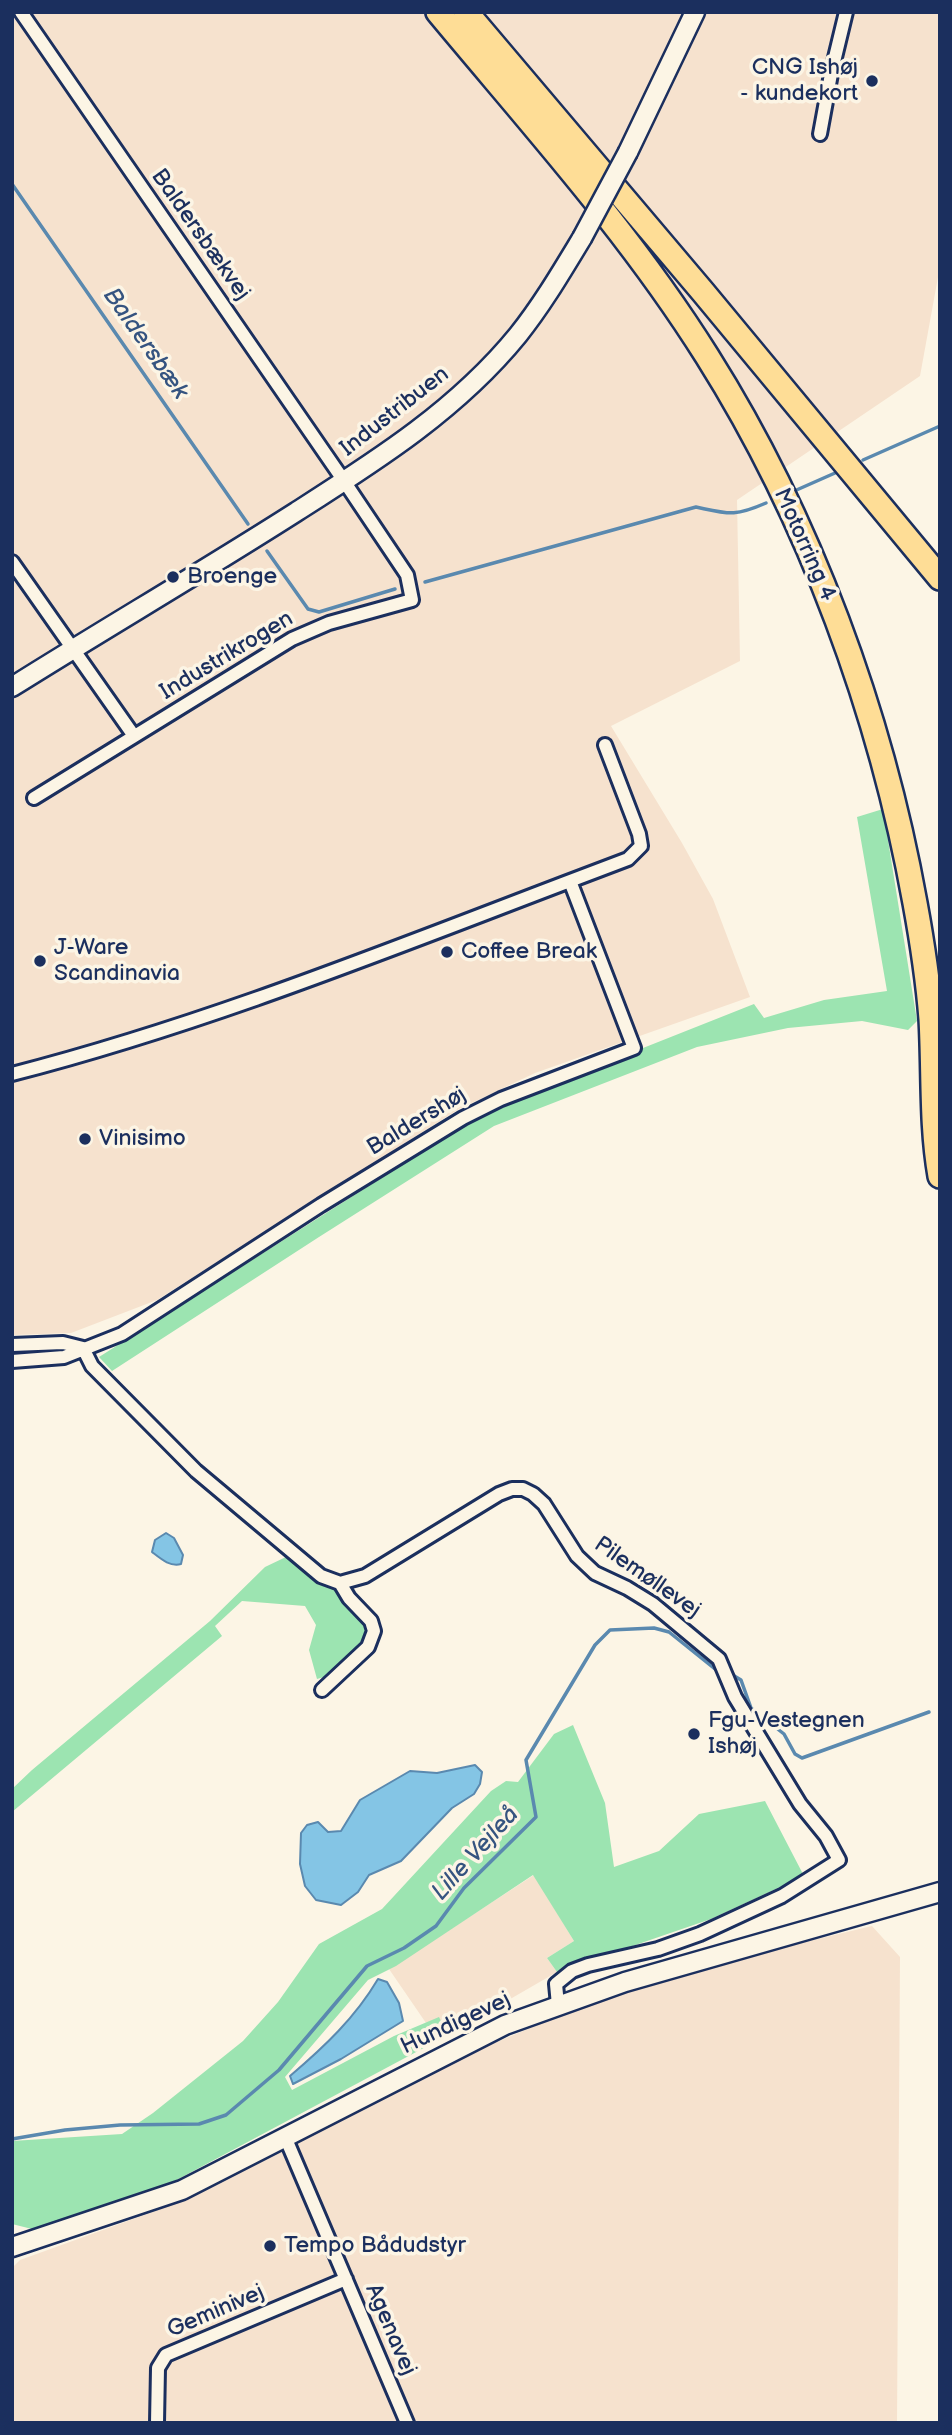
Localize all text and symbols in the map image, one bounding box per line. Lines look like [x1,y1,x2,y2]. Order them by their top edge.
place label: CNG Ishøj - kundekort [740,54,858,108]
marker: CNG Ishøj - kundekort [864,73,880,89]
street label: Baldersbækvej [145,164,255,306]
water label: Baldersbæk [96,283,194,405]
street label: Industribuen [335,361,455,463]
street label: Motorring 4 [767,484,841,606]
place label: Broenge [187,563,277,591]
marker: Broenge [165,569,181,585]
street label: Industrikrogen [155,605,299,707]
place label: J-Ware Scandinavia [54,934,180,988]
place label: Coffee Break [461,938,597,966]
marker: Coffee Break [439,944,455,960]
marker: J-Ware Scandinavia [32,953,48,969]
street label: Baldershøj [362,1082,472,1162]
place label: Vinisimo [99,1125,186,1153]
marker: Vinisimo [77,1131,93,1147]
street label: Pilemøllevej [588,1531,706,1625]
place label: Fgu-Vestegnen Ishøj [708,1707,865,1761]
marker: Fgu-Vestegnen Ishøj [686,1726,702,1742]
water label: Lille Vejleå [426,1801,526,1907]
street label: Hundigevej [397,1987,515,2061]
place label: Tempo Bådudstyr [284,2232,466,2260]
marker: Tempo Bådudstyr [262,2238,278,2254]
street label: Geminivej [163,2279,269,2345]
street label: Agenavej [358,2280,422,2380]

